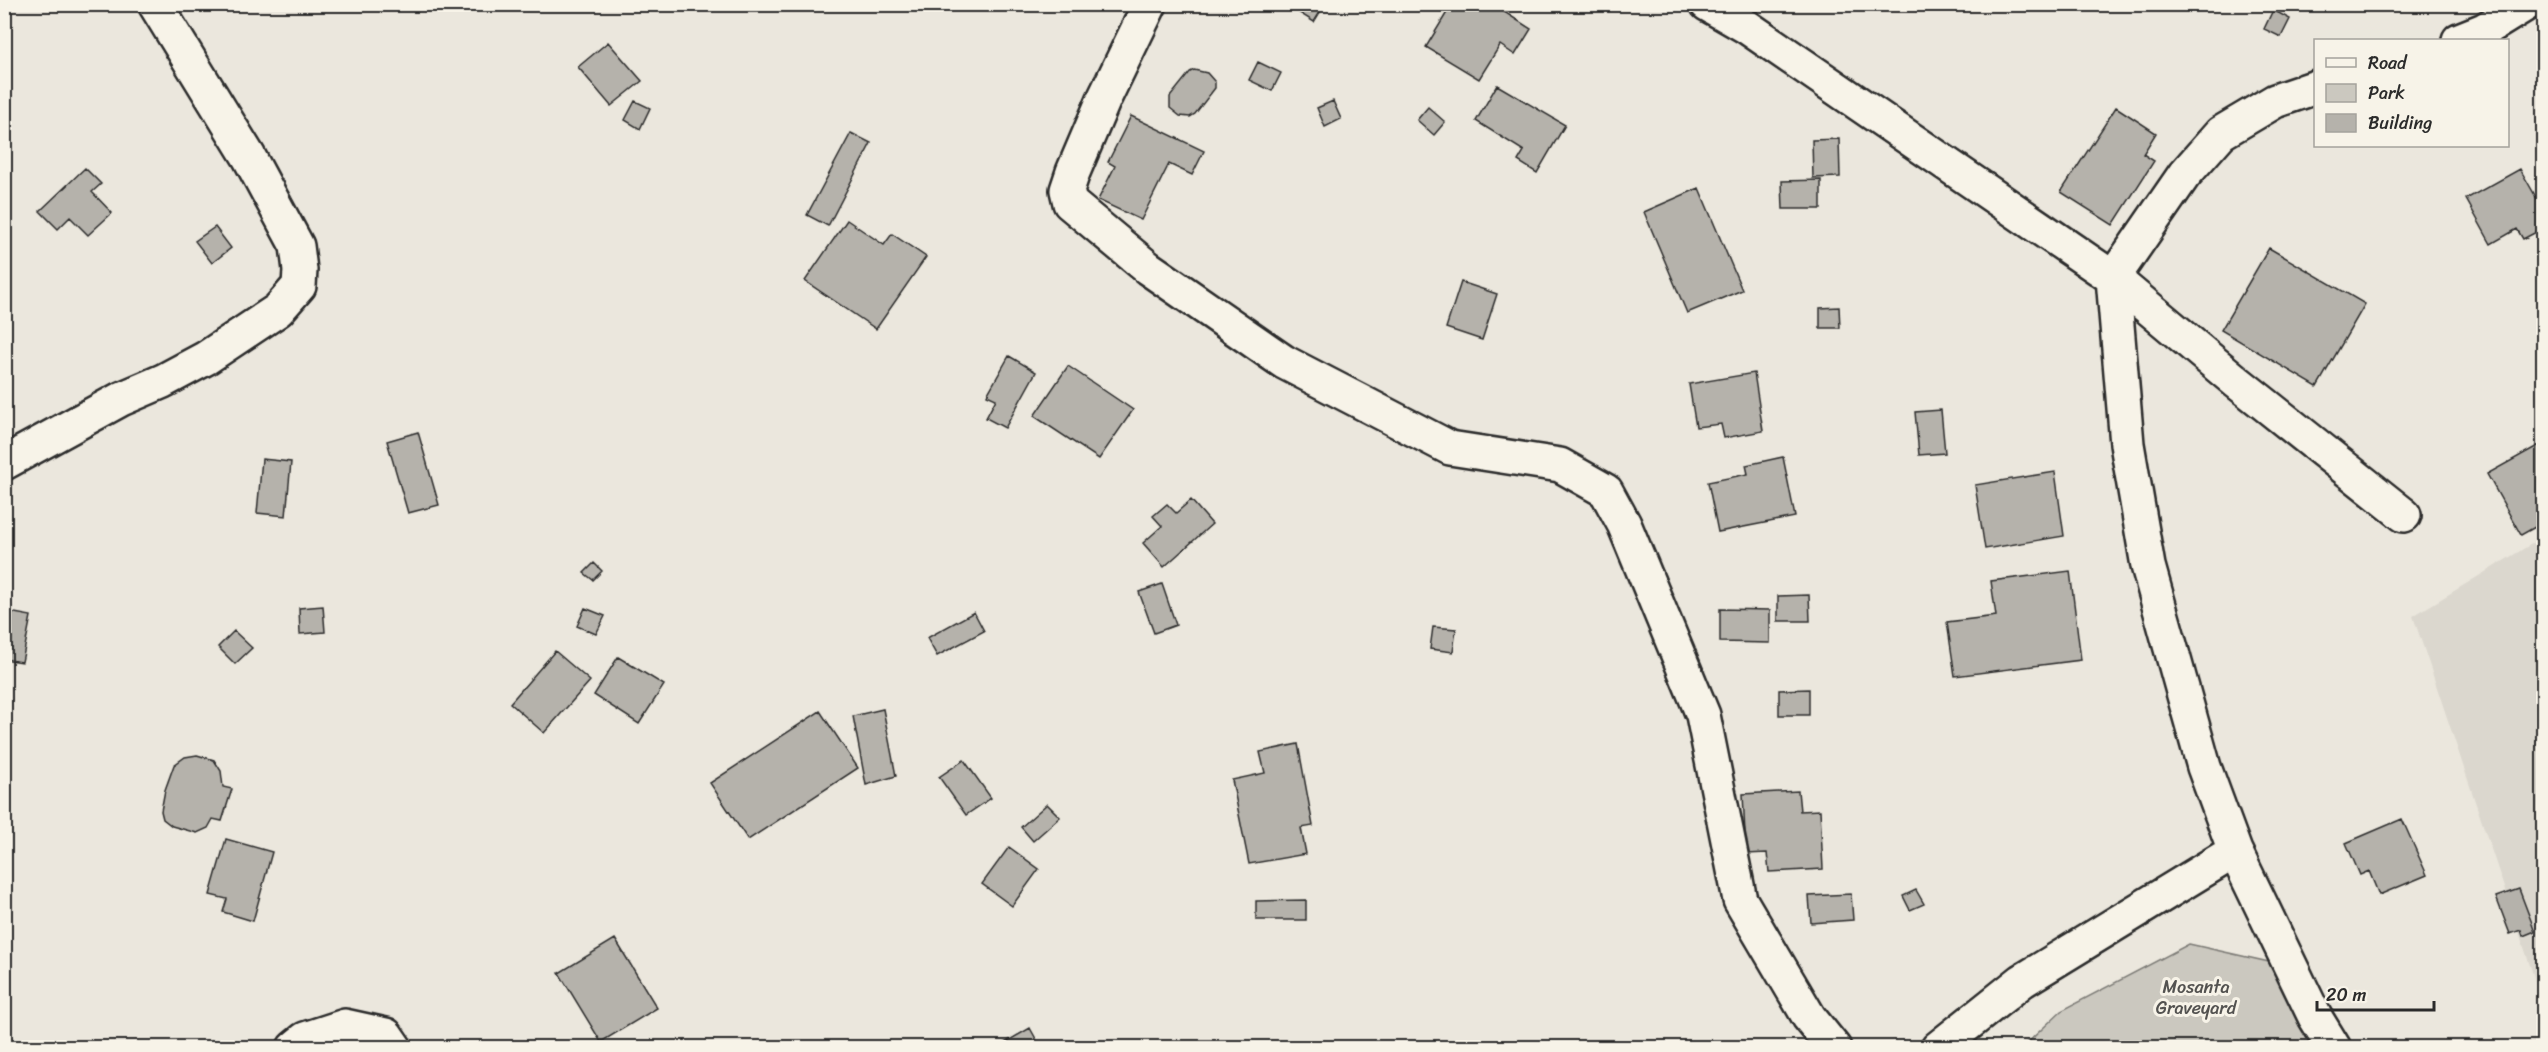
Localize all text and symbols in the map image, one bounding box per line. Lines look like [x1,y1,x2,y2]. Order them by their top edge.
legend [2314,39,2509,147]
text: Road [2368,47,2408,79]
text: Park [2368,77,2405,109]
text: Building [2368,107,2432,139]
park label: Mosanta Graveyard [2156,971,2238,1024]
scale bar [2317,974,2434,1012]
text: 20 m [2326,979,2366,1011]

